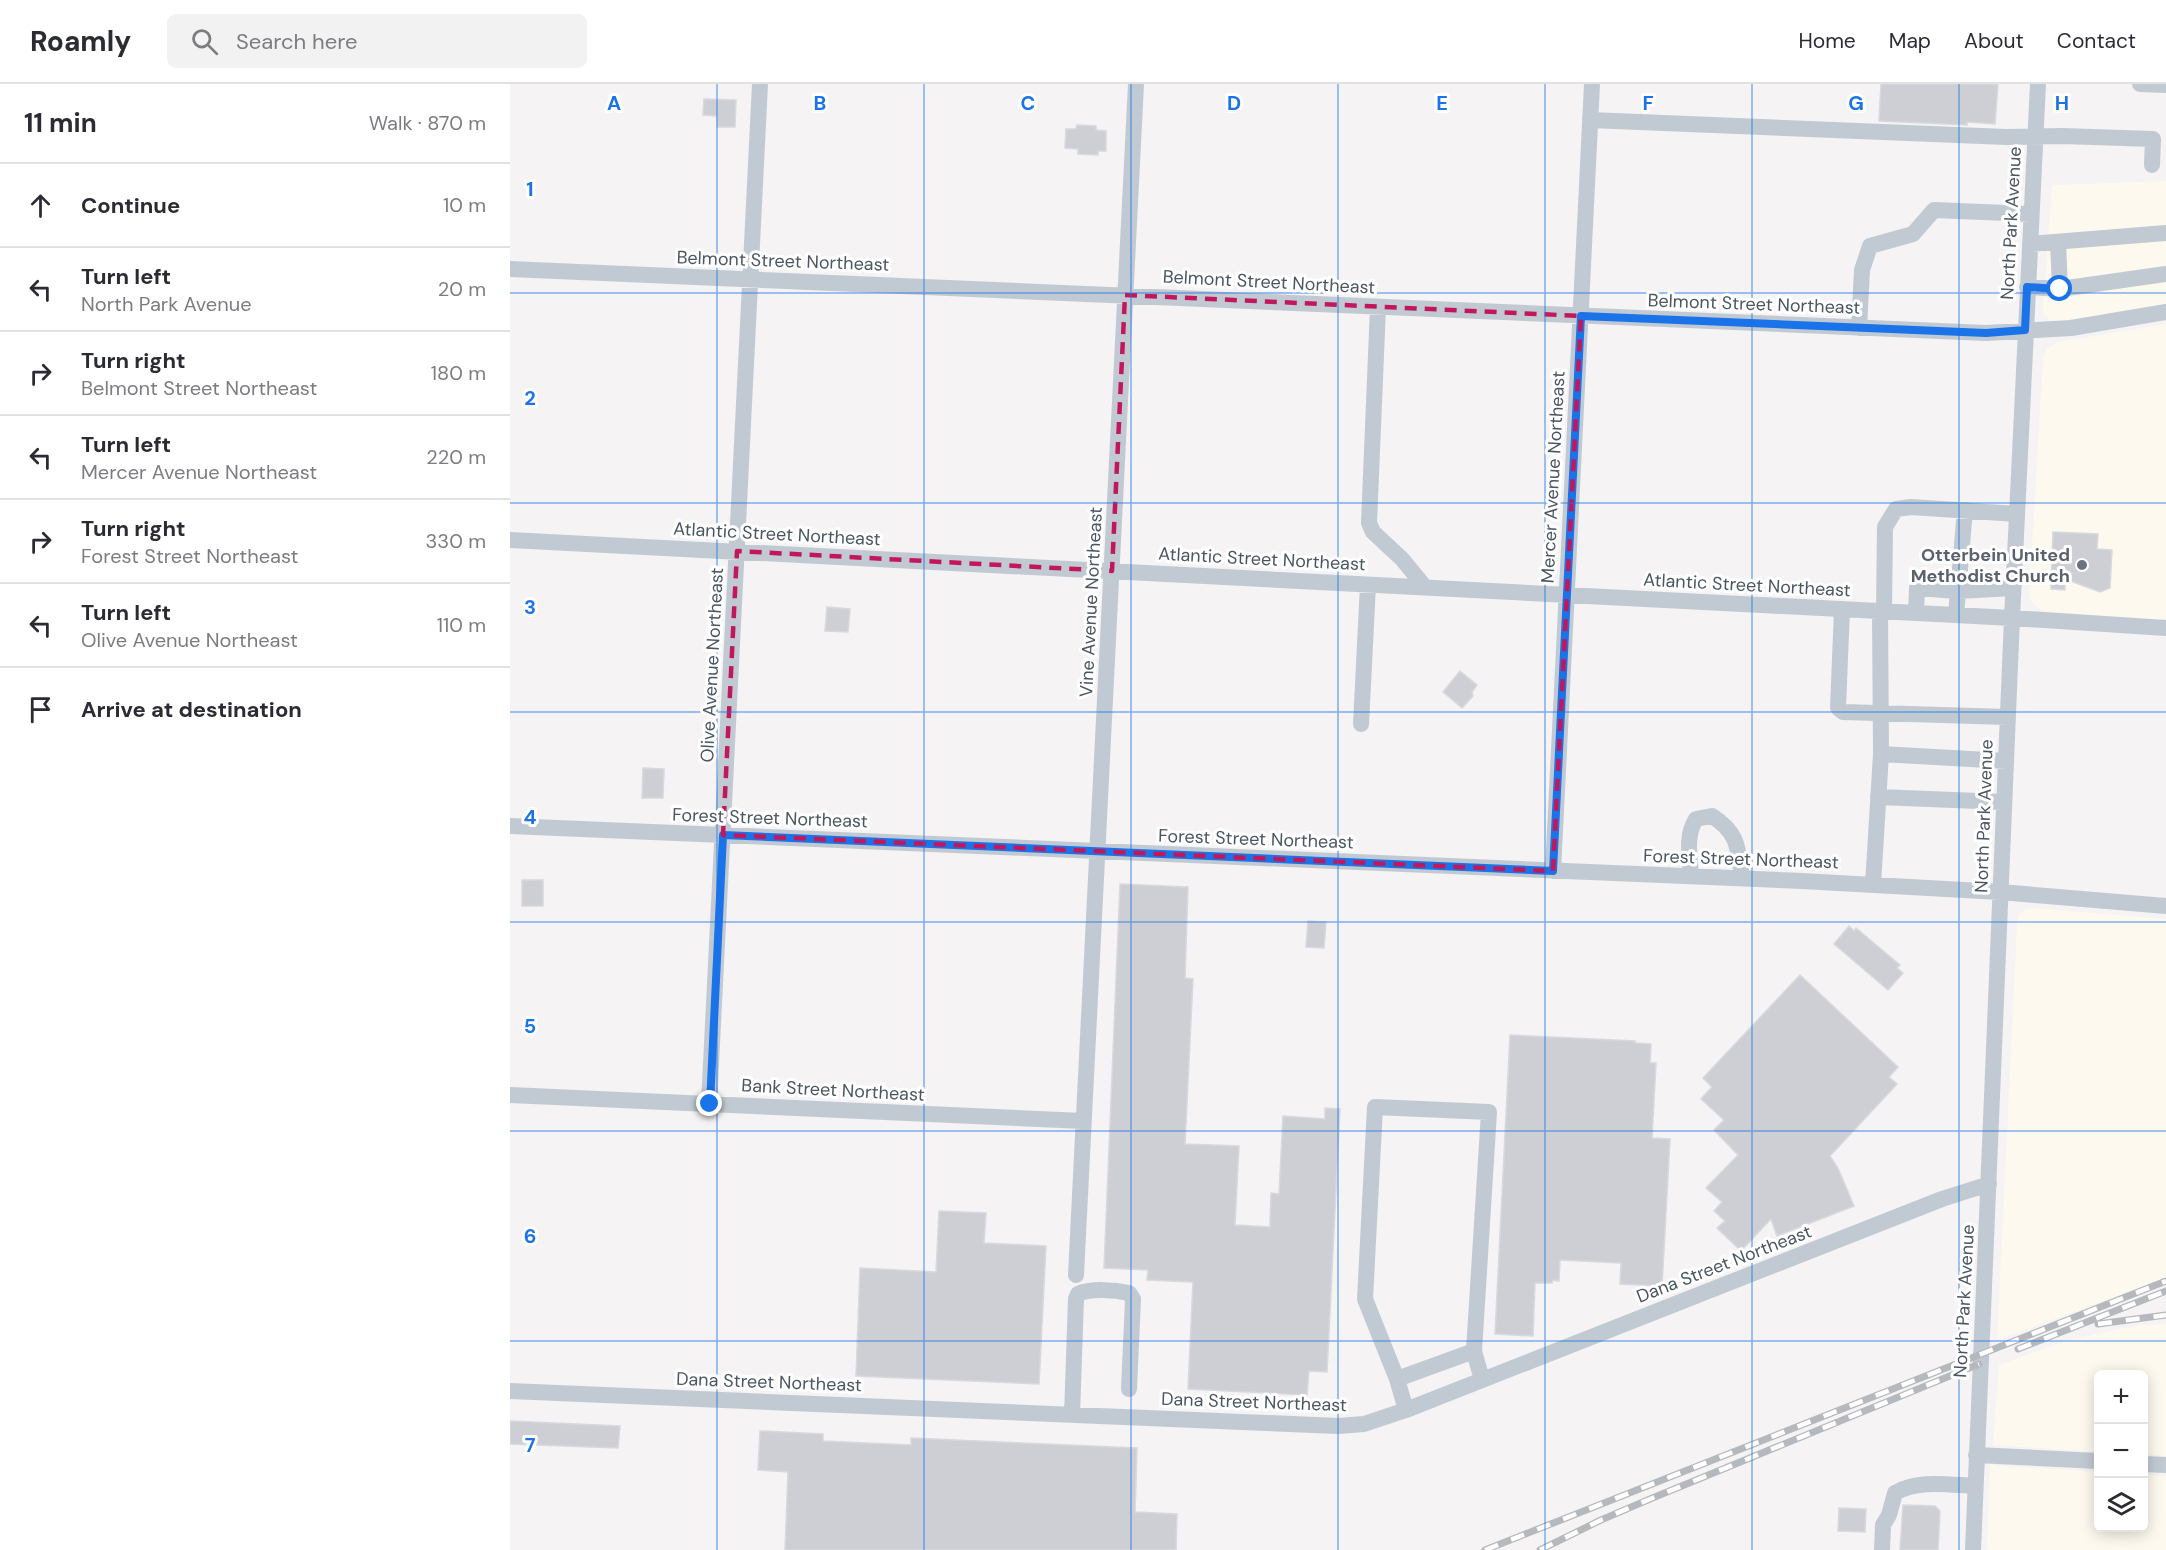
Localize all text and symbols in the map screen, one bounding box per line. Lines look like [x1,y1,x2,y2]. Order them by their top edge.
search box [167,14,587,68]
text: Roamly [30,23,131,60]
icon: search [188,25,221,58]
text: Search here [236,27,357,56]
text: Home [1798,27,1856,55]
text: Map [1889,27,1931,55]
text: About [1964,27,2024,55]
text: Contact [2057,27,2136,55]
text: A [607,90,621,116]
text: B [814,90,826,116]
text: C [1021,90,1035,116]
text: D [1227,90,1241,116]
text: E [1436,90,1448,116]
text: F [1642,90,1654,116]
text: G [1848,90,1864,116]
text: H [2055,90,2069,116]
text: 11 min [24,106,97,140]
text: Walk · 870 m [369,110,486,136]
street label: North Park Avenue [1995,146,2027,300]
text: 1 [526,176,534,202]
icon: ahead [24,189,57,222]
text: Continue [81,191,180,220]
text: 10 m [443,192,486,218]
street label: Belmont Street Northeast [676,245,890,277]
text: Turn left [81,262,171,291]
street label: Belmont Street Northeast [1162,264,1376,300]
icon: left [24,273,57,306]
route start [2046,275,2072,301]
text: 20 m [438,276,486,302]
street label: Belmont Street Northeast [1647,288,1861,320]
text: North Park Avenue [81,291,252,317]
text: Turn right [81,346,186,375]
icon: right [24,357,57,390]
text: 180 m [431,360,486,386]
street label: Mercer Avenue Northeast [1535,370,1571,584]
text: Belmont Street Northeast [81,375,317,401]
text: 2 [524,385,536,411]
text: Turn left [81,430,171,459]
icon: left [24,441,57,474]
text: 220 m [426,444,486,470]
text: Mercer Avenue Northeast [81,459,317,485]
street label: Vine Avenue Northeast [1074,506,1108,698]
text: Turn right [81,514,186,543]
street label: Atlantic Street Northeast [673,517,881,551]
icon: right [24,525,57,558]
text: 330 m [426,528,486,554]
street label: Atlantic Street Northeast [1158,542,1366,576]
text: Forest Street Northeast [81,543,298,569]
place label: Otterbein United Methodist Church [1911,543,2070,588]
marker: Otterbein United Methodist Church [2075,558,2089,572]
street label: Olive Avenue Northeast [695,567,729,763]
street label: Atlantic Street Northeast [1643,568,1851,602]
text: 3 [524,594,536,620]
text: Turn left [81,598,171,627]
icon: left [24,609,57,642]
text: 110 m [437,612,486,638]
text: Olive Avenue Northeast [81,627,298,653]
icon: arrive [24,693,57,726]
text: Arrive at destination [81,695,302,724]
street label: North Park Avenue [1969,739,1999,893]
street label: Forest Street Northeast [672,803,868,833]
text: 4 [524,804,537,830]
street label: Forest Street Northeast [1158,824,1354,854]
street label: Forest Street Northeast [1643,844,1839,874]
text: 5 [524,1013,536,1039]
street label: Bank Street Northeast [741,1073,925,1107]
route end [696,1090,722,1116]
street label: Dana Street Northeast [1633,1220,1815,1308]
text: 6 [524,1223,536,1249]
street label: North Park Avenue [1948,1224,1980,1378]
street label: Dana Street Northeast [676,1367,862,1397]
map controls [2094,1370,2148,1532]
button: + [2094,1370,2148,1424]
street label: Dana Street Northeast [1161,1387,1347,1417]
button: − [2094,1424,2148,1478]
text: 7 [525,1432,536,1458]
button: layers [2094,1478,2148,1532]

